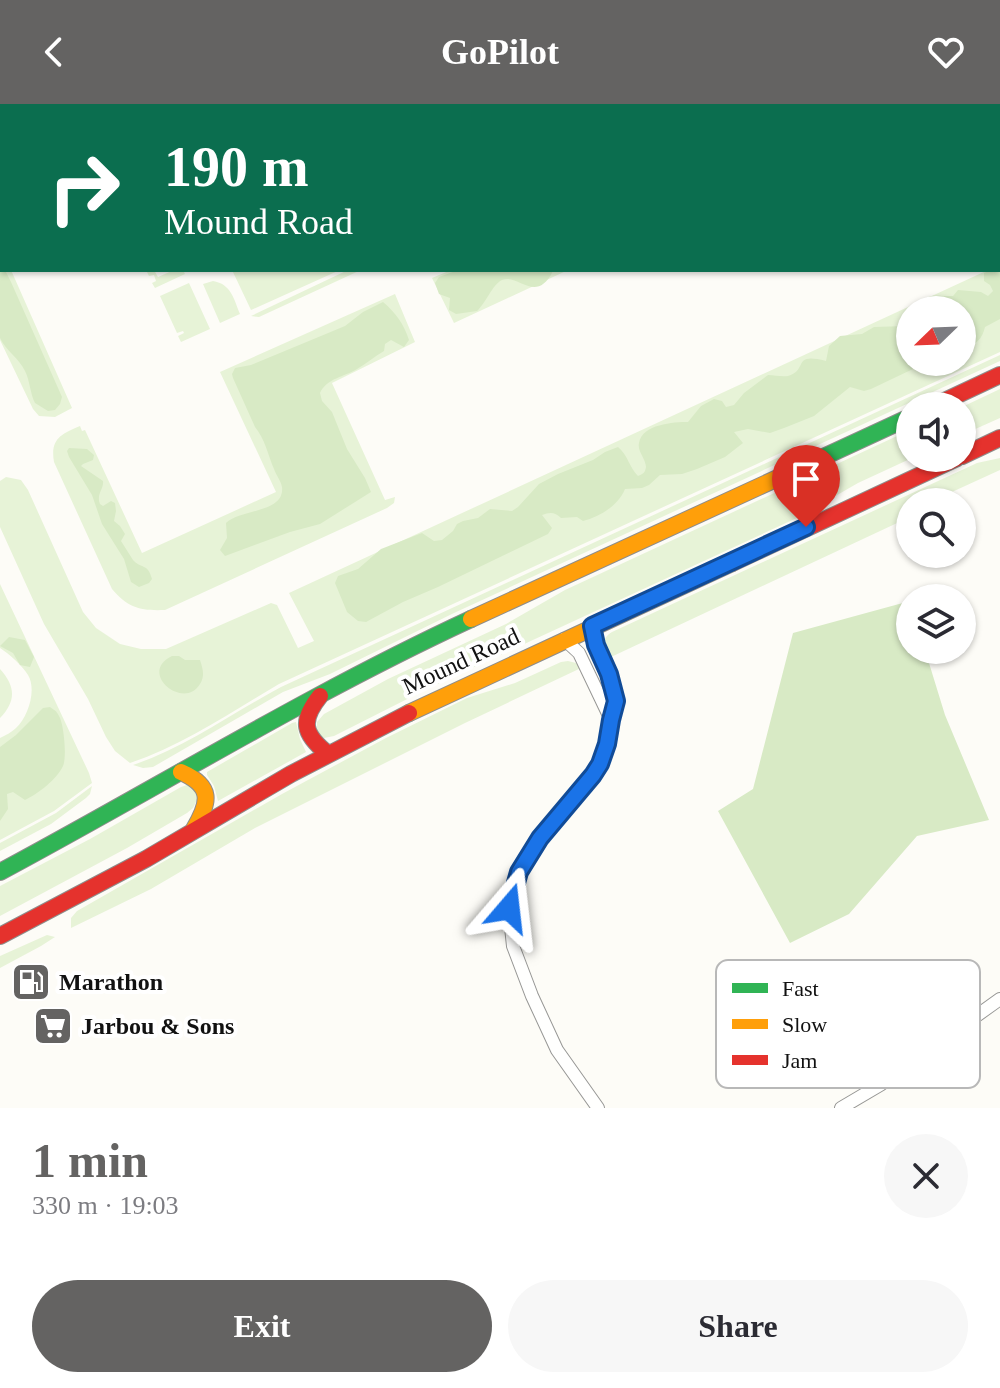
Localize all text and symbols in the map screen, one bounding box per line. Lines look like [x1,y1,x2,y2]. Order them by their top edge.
icon: back [32,30,76,74]
icon: heart [924,30,968,74]
text: GoPilot [441,32,559,72]
icon: right [32,136,136,240]
text: 190 m [164,136,309,198]
text: Mound Road [164,202,353,242]
north arrow [896,296,976,376]
map controls [896,296,976,664]
button: sound [896,392,976,472]
pin [772,445,840,527]
icon: arrive [784,457,828,501]
button: search [896,488,976,568]
button: layers [896,584,976,664]
street label: Mound Road [398,623,524,699]
position arrow [467,866,551,950]
legend [716,960,980,1088]
fuel station icon: Marathon [10,961,52,1003]
place label: Marathon [59,969,163,995]
text: Fast [782,976,819,1001]
supermarket icon: Jarbou & Sons [32,1005,74,1047]
text: Slow [782,1012,827,1037]
place label: Jarbou & Sons [81,1013,234,1039]
text: Jam [782,1048,817,1073]
text: 1 min [32,1134,148,1187]
button: close [884,1134,968,1218]
text: 330 m · 19:03 [32,1191,179,1220]
button: Exit [32,1280,492,1372]
button: Share [508,1280,968,1372]

